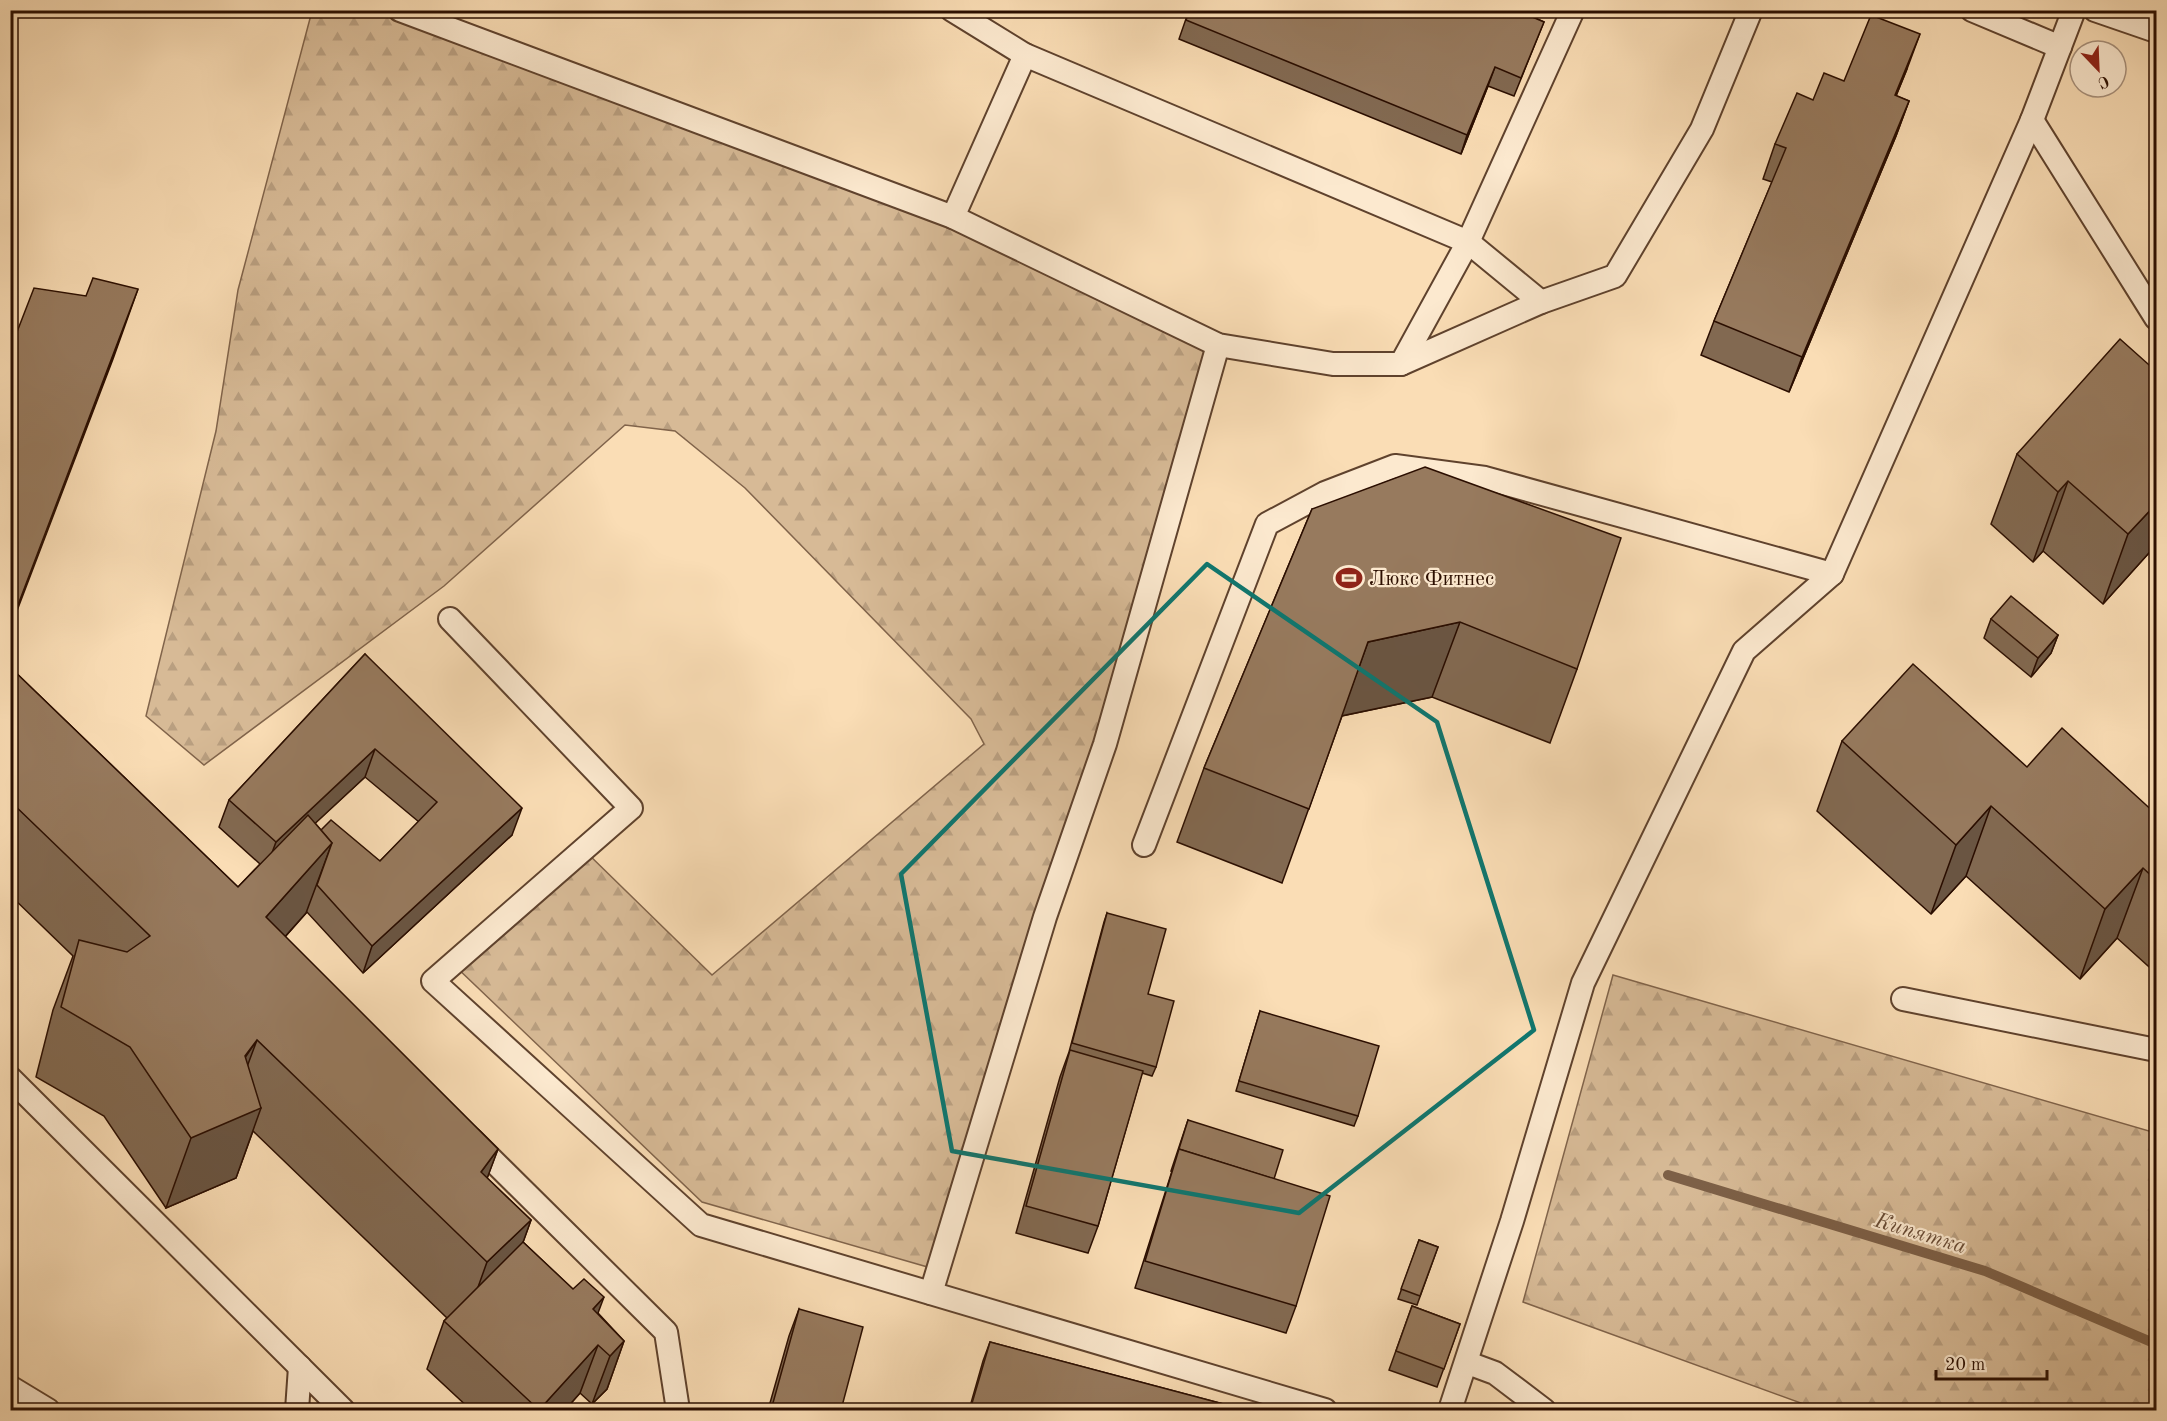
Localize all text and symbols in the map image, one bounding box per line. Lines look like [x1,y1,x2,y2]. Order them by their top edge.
north arrow [2068,39,2128,99]
text: С [2095,72,2111,90]
sports icon: Люкс Фитнес [1334,563,1364,593]
place label: Люкс Фитнес [1369,569,1494,590]
water label: Кипятка [1871,1209,1969,1258]
scale bar [1936,1343,2047,1381]
text: 20 m [1945,1356,1985,1374]

